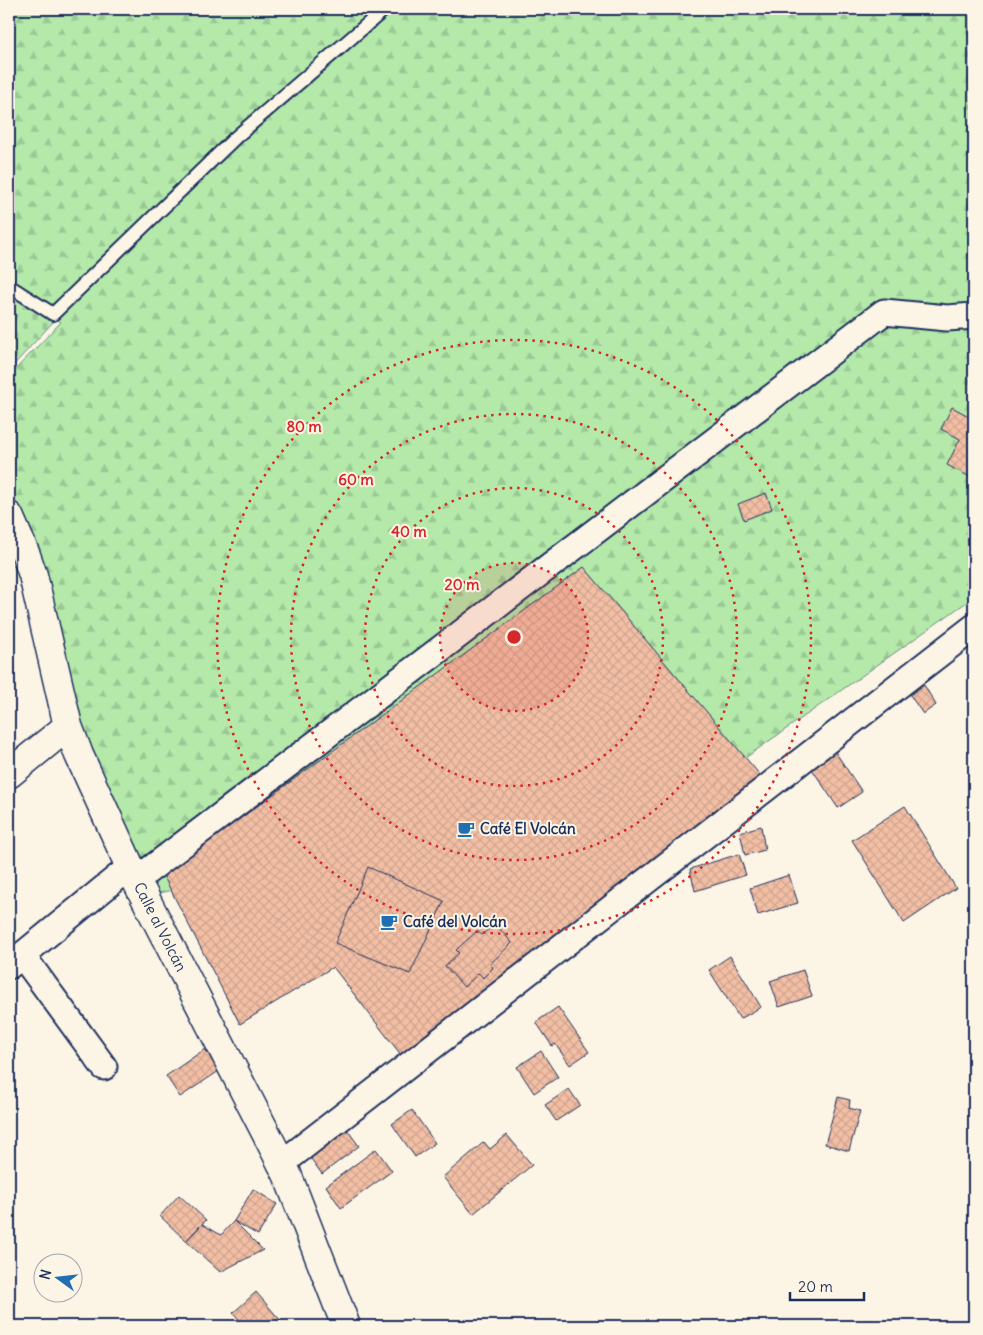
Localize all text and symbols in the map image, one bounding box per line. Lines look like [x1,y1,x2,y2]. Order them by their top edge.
text: 80 m [286,417,322,436]
text: 60 m [338,470,374,489]
text: 40 m [391,522,427,541]
text: 20 m [445,575,479,594]
centre of rings [505,628,523,646]
cafe icon: Café El Volcán [456,819,476,839]
place label: Café El Volcán [480,819,576,838]
street label: Calle al Volcán [130,879,191,975]
cafe icon: Café del Volcán [379,912,399,932]
place label: Café del Volcán [403,912,507,931]
north arrow [32,1252,82,1302]
text: N [35,1268,55,1282]
scale bar [790,1270,864,1302]
text: 20 m [798,1277,833,1296]

